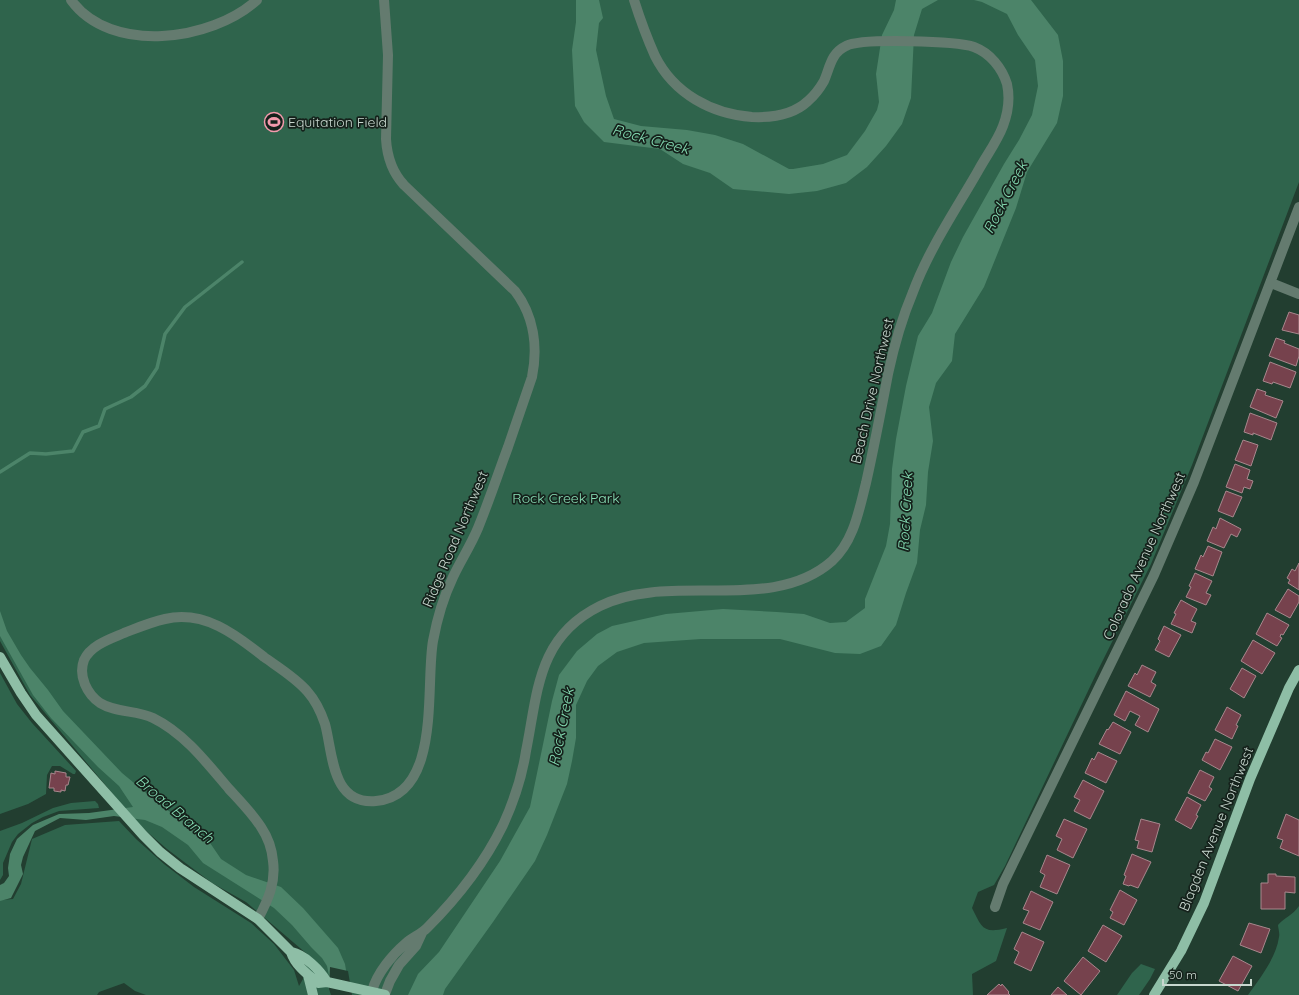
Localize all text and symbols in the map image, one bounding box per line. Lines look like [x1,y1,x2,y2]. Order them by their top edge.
sports icon: Equitation Field [263,111,285,133]
place label: Equitation Field [288,113,387,131]
water label: Rock Creek [610,120,694,159]
water label: Rock Creek [979,156,1032,237]
street label: Beach Drive Northwest [847,316,898,465]
street label: Ridge Road Northwest [418,468,492,610]
street label: Colorado Avenue Northwest [1099,469,1189,643]
water label: Rock Creek [893,470,917,552]
park label: Rock Creek Park [512,489,620,507]
water label: Rock Creek [544,684,578,768]
street label: Blagden Avenue Northwest [1175,744,1257,914]
water label: Broad Branch [132,771,218,847]
scale bar [1163,961,1251,987]
text: 50 m [1169,967,1197,982]

